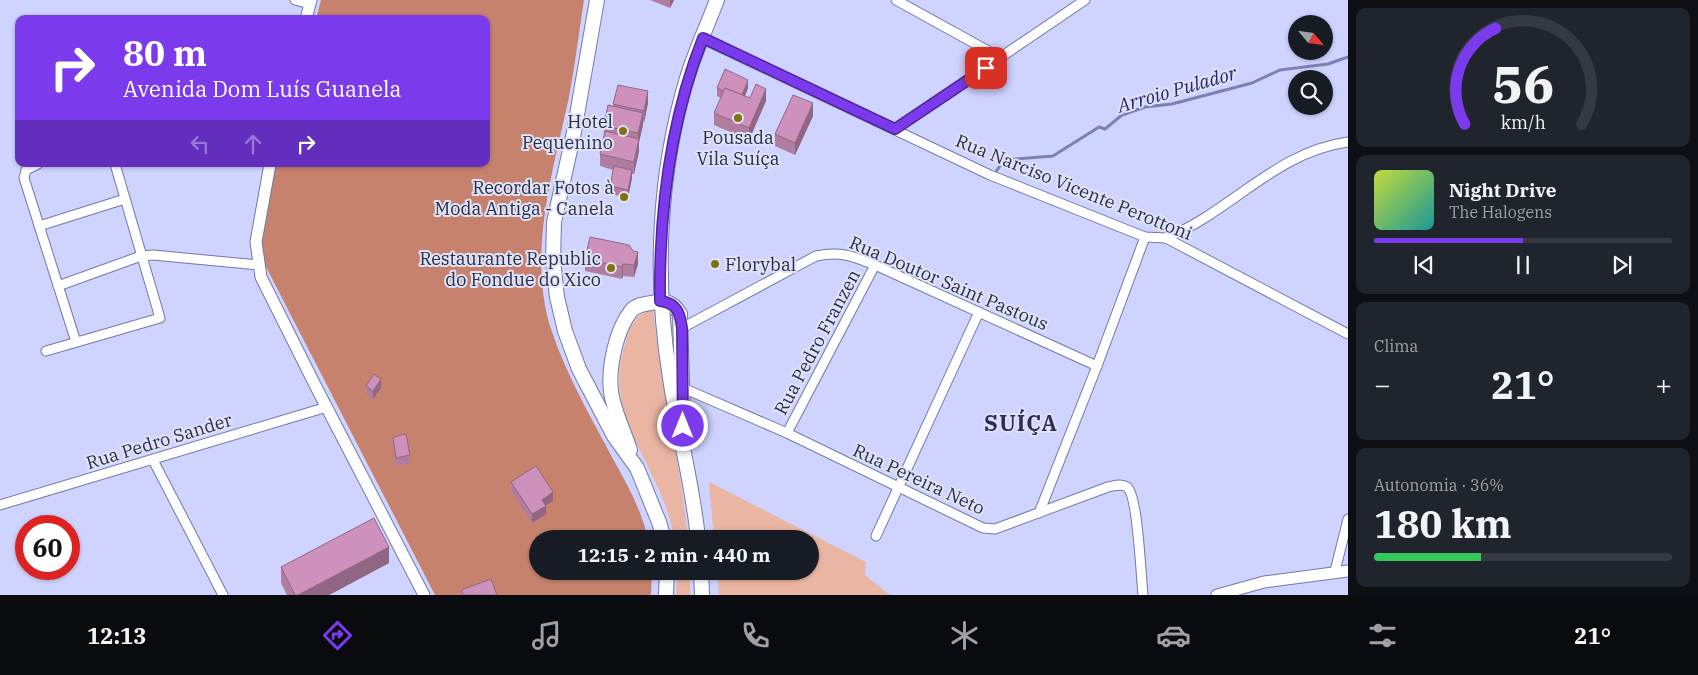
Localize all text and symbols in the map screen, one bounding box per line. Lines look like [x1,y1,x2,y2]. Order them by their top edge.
north arrow [1288,15,1332,60]
map controls [1288,15,1333,115]
text: 80 m [123,30,207,76]
icon: right [40,35,105,100]
pin [965,47,1007,89]
text: 56 [1492,50,1554,117]
icon: arrive [972,54,1000,82]
water label: Arroio Pulador [1113,60,1240,118]
button: search [1288,70,1333,115]
text: Avenida Dom Luís Guanela [123,74,402,103]
place label: Hotel Pequenino [522,110,613,154]
text: km/h [1500,111,1546,134]
marker: Pousada Vila Suíça [732,112,744,124]
marker: Hotel Pequenino [617,125,629,137]
place label: Pousada Vila Suíça [696,126,780,170]
street label: Rua Narciso Vicente Perottoni [952,129,1196,245]
icon: left [186,130,214,158]
icon: ahead [239,130,267,158]
icon: right [292,130,320,158]
place label: Recordar Fotos à Moda Antiga - Canela [434,176,614,220]
text: Night Drive [1449,178,1557,202]
marker: Recordar Fotos à Moda Antiga - Canela [618,191,630,203]
text: The Halogens [1449,202,1552,222]
street label: Rua Doutor Saint Pastous [846,231,1052,335]
place label: Restaurante Republic do Fondue do Xico [419,247,601,291]
icon: previous [1410,251,1438,279]
icon: pause [1509,251,1537,279]
icon: next [1608,251,1636,279]
place label: Florybal [725,253,796,276]
marker: Florybal [709,258,721,270]
marker: Restaurante Republic do Fondue do Xico [605,262,617,274]
street label: Rua Pedro Franzen [769,265,865,419]
text: Clima [1374,336,1418,356]
text: 21° [1491,360,1555,409]
text: − [1374,366,1391,403]
text: + [1655,366,1672,403]
position arrow [656,399,708,451]
street label: Rua Pedro Sander [83,408,235,474]
district label: SUÍÇA [984,408,1058,437]
street label: Rua Pereira Neto [849,438,989,520]
text: Autonomia · 36% [1374,475,1504,495]
text: 180 km [1374,499,1512,548]
speed limit sign: 60 [15,515,80,580]
text: 12:15 · 2 min · 440 m [578,543,770,567]
icon: directions [320,618,355,653]
icon: music [529,618,564,653]
icon: phone [738,618,773,653]
icon: climate [947,618,982,653]
icon: car [1156,618,1191,653]
icon: filters [1365,618,1400,653]
text: 12:13 [87,621,146,650]
text: 21° [1574,621,1611,650]

